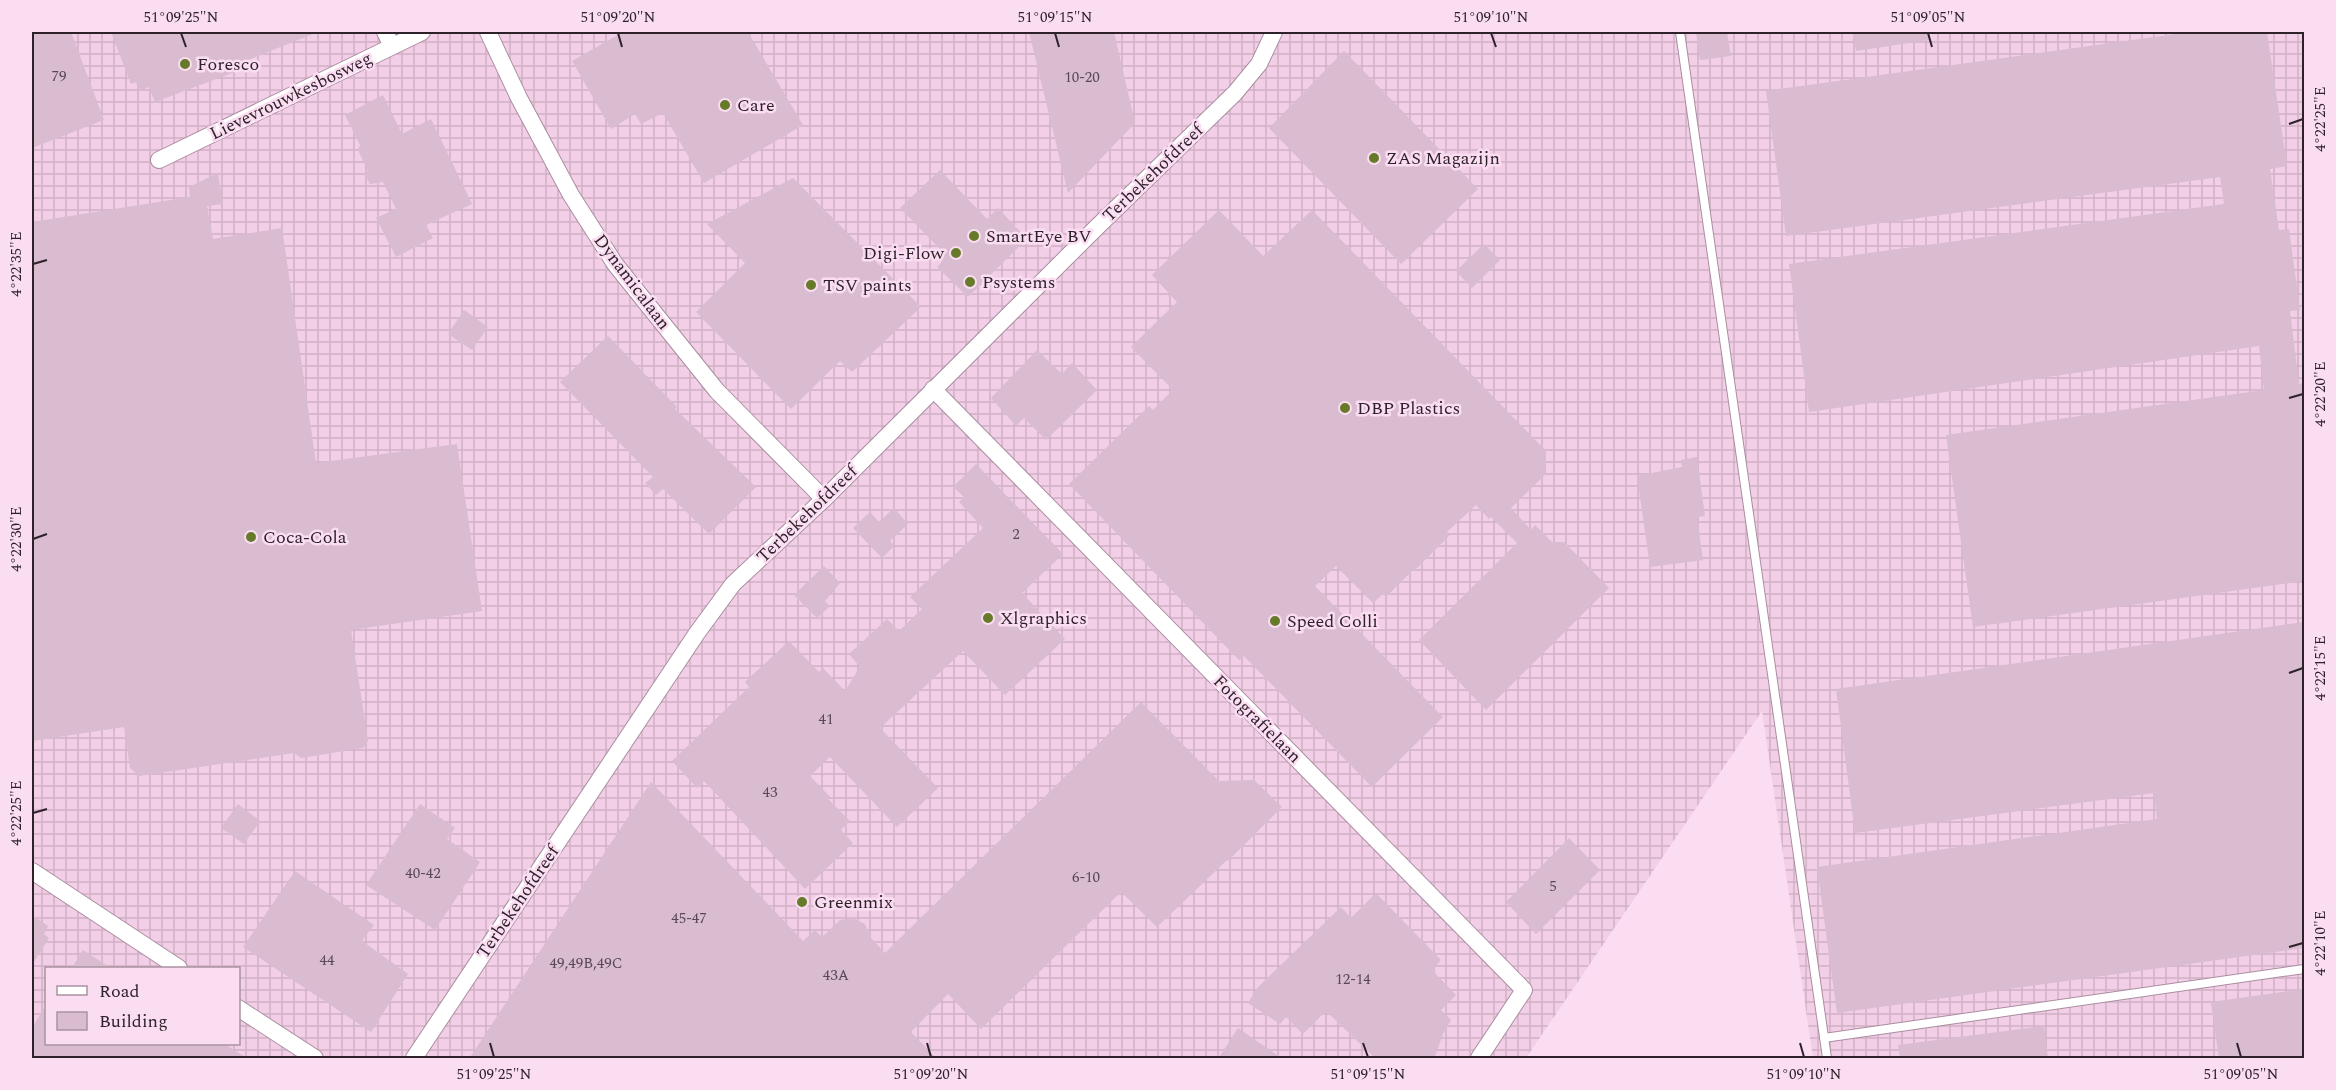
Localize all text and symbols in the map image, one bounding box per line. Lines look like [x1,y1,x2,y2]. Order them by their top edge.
text: 51°09'25"N [144,6,219,29]
text: 51°09'20"N [581,6,656,29]
text: 51°09'15"N [1018,6,1093,29]
text: 51°09'10"N [1454,6,1529,29]
text: 51°09'05"N [1891,6,1966,29]
street label: Lievevrouwkesbosweg [205,45,377,147]
place label: Foresco [197,51,259,78]
marker: Foresco [178,57,192,71]
house number: 79 [51,65,67,88]
house number: 10-20 [1064,66,1100,89]
text: 4°22'25"E [2309,86,2332,152]
place label: Care [737,92,775,119]
marker: Care [718,98,732,112]
street label: Terbekehofdreef [1096,116,1211,228]
place label: ZAS Magazijn [1386,145,1500,172]
marker: ZAS Magazijn [1367,151,1381,165]
place label: SmartEye BV [986,223,1091,250]
street label: Dynamicalaan [587,228,677,336]
marker: SmartEye BV [967,229,981,243]
text: 4°22'35"E [5,231,28,297]
place label: Digi-Flow [863,240,944,267]
marker: Digi-Flow [949,246,963,260]
place label: Psystems [982,269,1055,296]
place label: TSV paints [823,272,912,299]
marker: Psystems [963,275,977,289]
marker: TSV paints [804,278,818,292]
text: 4°22'20"E [2309,361,2332,427]
place label: DBP Plastics [1357,395,1460,422]
marker: DBP Plastics [1338,401,1352,415]
street label: Terbekehofdreef [750,457,865,569]
text: 4°22'30"E [5,506,28,572]
house number: 2 [1012,523,1020,546]
place label: Coca-Cola [263,524,347,551]
marker: Coca-Cola [244,530,258,544]
place label: Xlgraphics [1000,605,1087,632]
place label: Speed Colli [1287,608,1378,635]
marker: Xlgraphics [981,611,995,625]
marker: Speed Colli [1268,614,1282,628]
text: 4°22'15"E [2309,635,2332,701]
street label: Fotografielaan [1207,669,1307,769]
house number: 41 [818,708,834,731]
text: 4°22'25"E [5,780,28,846]
house number: 43 [762,781,778,804]
street label: Terbekehofdreef [470,838,567,964]
house number: 40-42 [405,862,441,885]
house number: 6-10 [1072,866,1100,889]
house number: 5 [1549,875,1557,898]
place label: Greenmix [814,889,893,916]
marker: Greenmix [795,895,809,909]
house number: 45-47 [671,907,707,930]
text: 4°22'10"E [2309,910,2332,976]
house number: 44 [319,949,335,972]
house number: 49,49B,49C [549,952,623,975]
house number: 43A [823,964,849,987]
legend [45,967,240,1045]
house number: 12-14 [1335,968,1371,991]
text: Road [99,978,140,1005]
text: Building [99,1008,168,1035]
text: 51°09'25"N [457,1063,532,1086]
text: 51°09'20"N [894,1063,969,1086]
text: 51°09'15"N [1331,1063,1406,1086]
text: 51°09'10"N [1767,1063,1842,1086]
text: 51°09'05"N [2204,1063,2279,1086]

